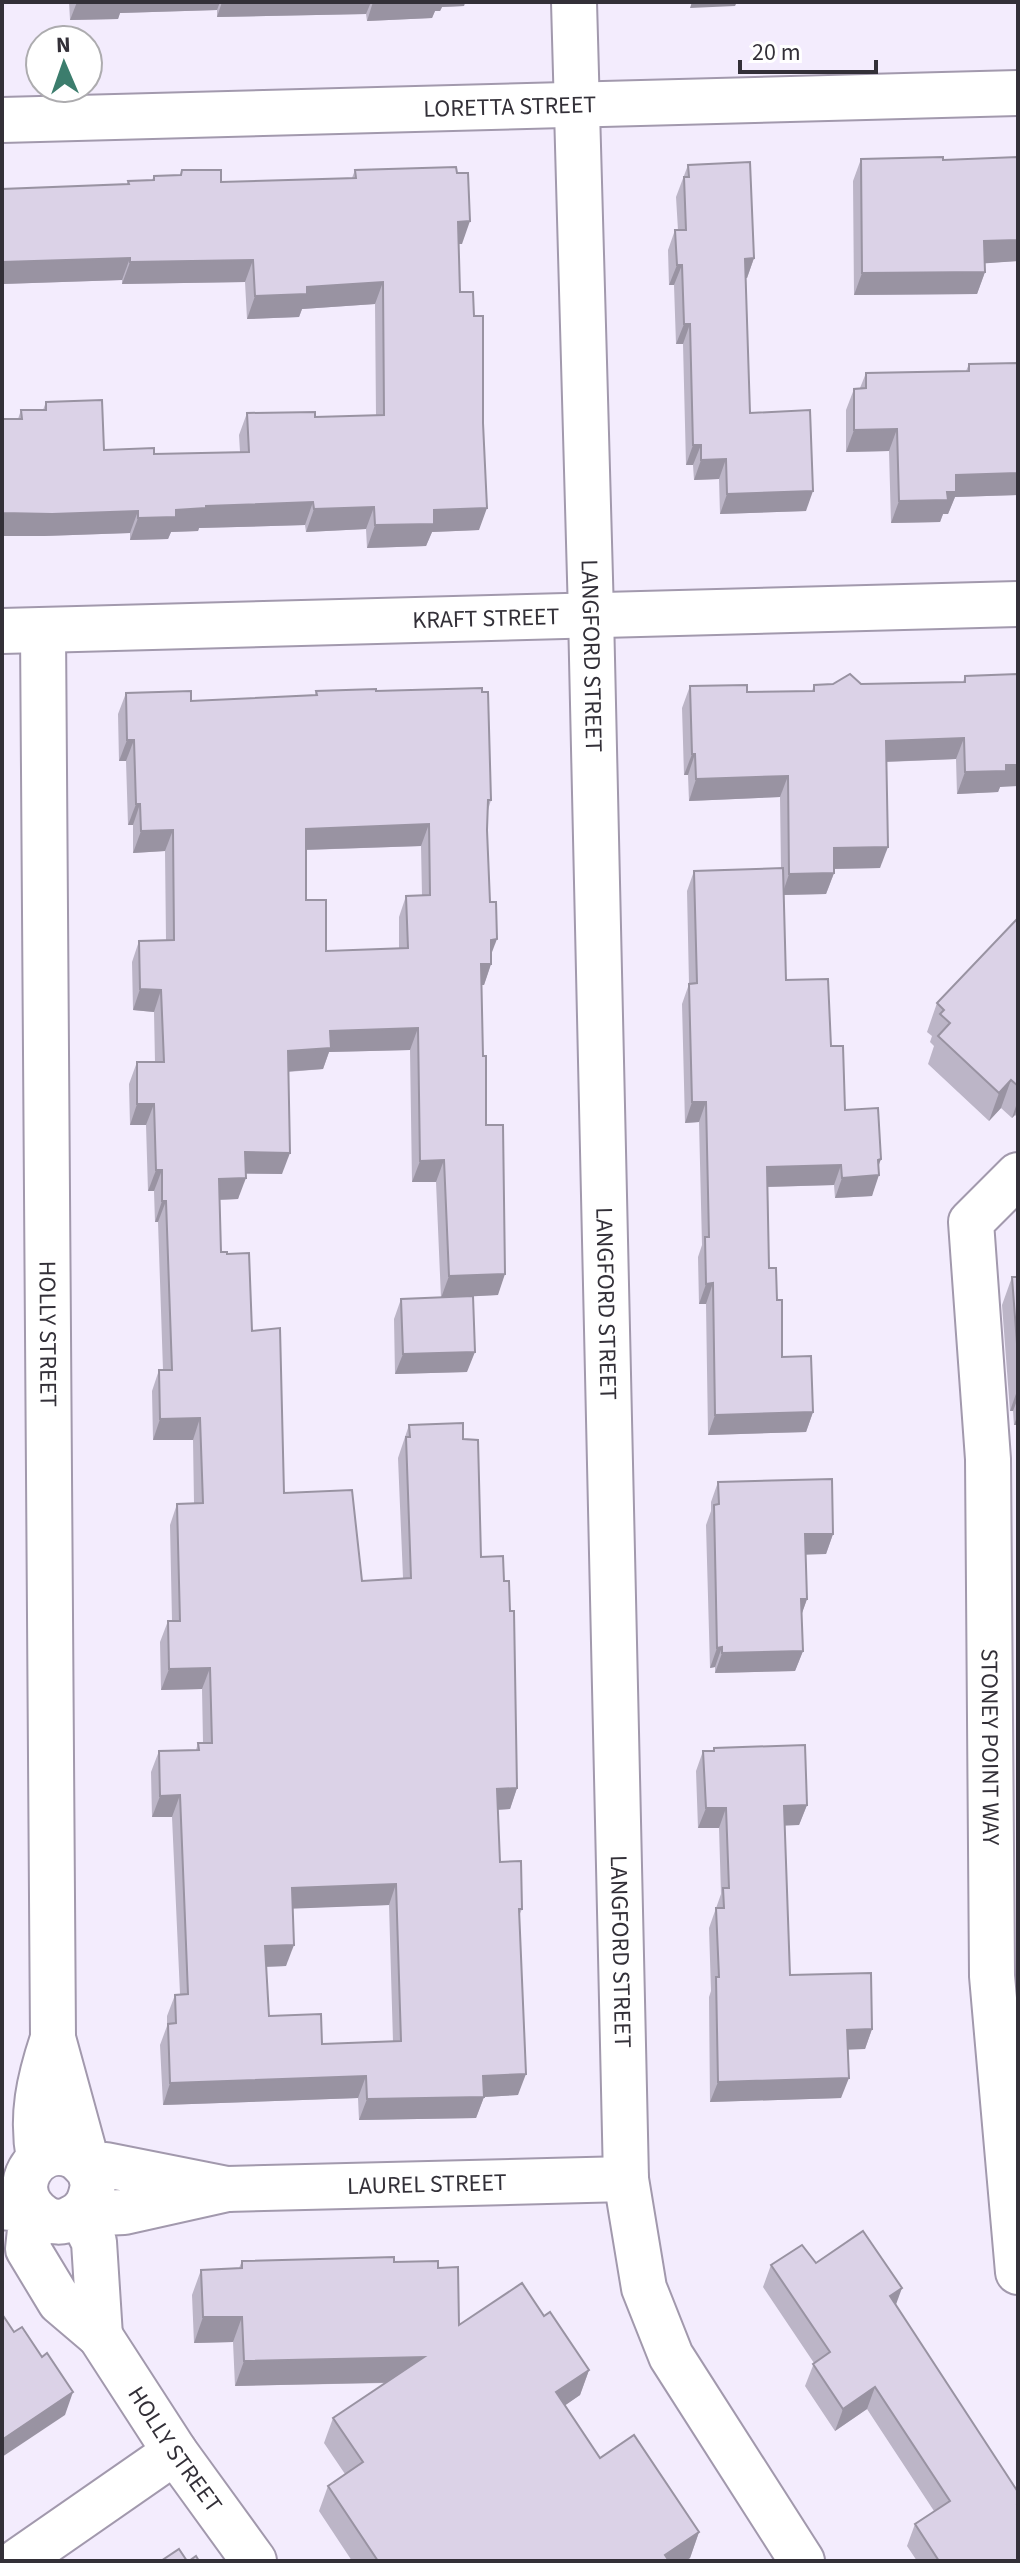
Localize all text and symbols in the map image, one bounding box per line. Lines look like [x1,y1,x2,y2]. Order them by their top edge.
north arrow [24,24,104,104]
scale bar [740,24,876,74]
text: N [55,29,71,61]
text: 20 m [752,35,801,70]
street label: LORETTA STREET [423,87,597,126]
street label: LANGFORD STREET [572,559,612,753]
street label: KRAFT STREET [412,599,560,638]
street label: LANGFORD STREET [587,1207,626,1401]
street label: HOLLY STREET [30,1261,66,1407]
street label: STONEY POINT WAY [972,1648,1008,1846]
street label: LANGFORD STREET [601,1855,641,2048]
street label: LAUREL STREET [347,2164,507,2203]
street label: HOLLY STREET [119,2379,231,2520]

